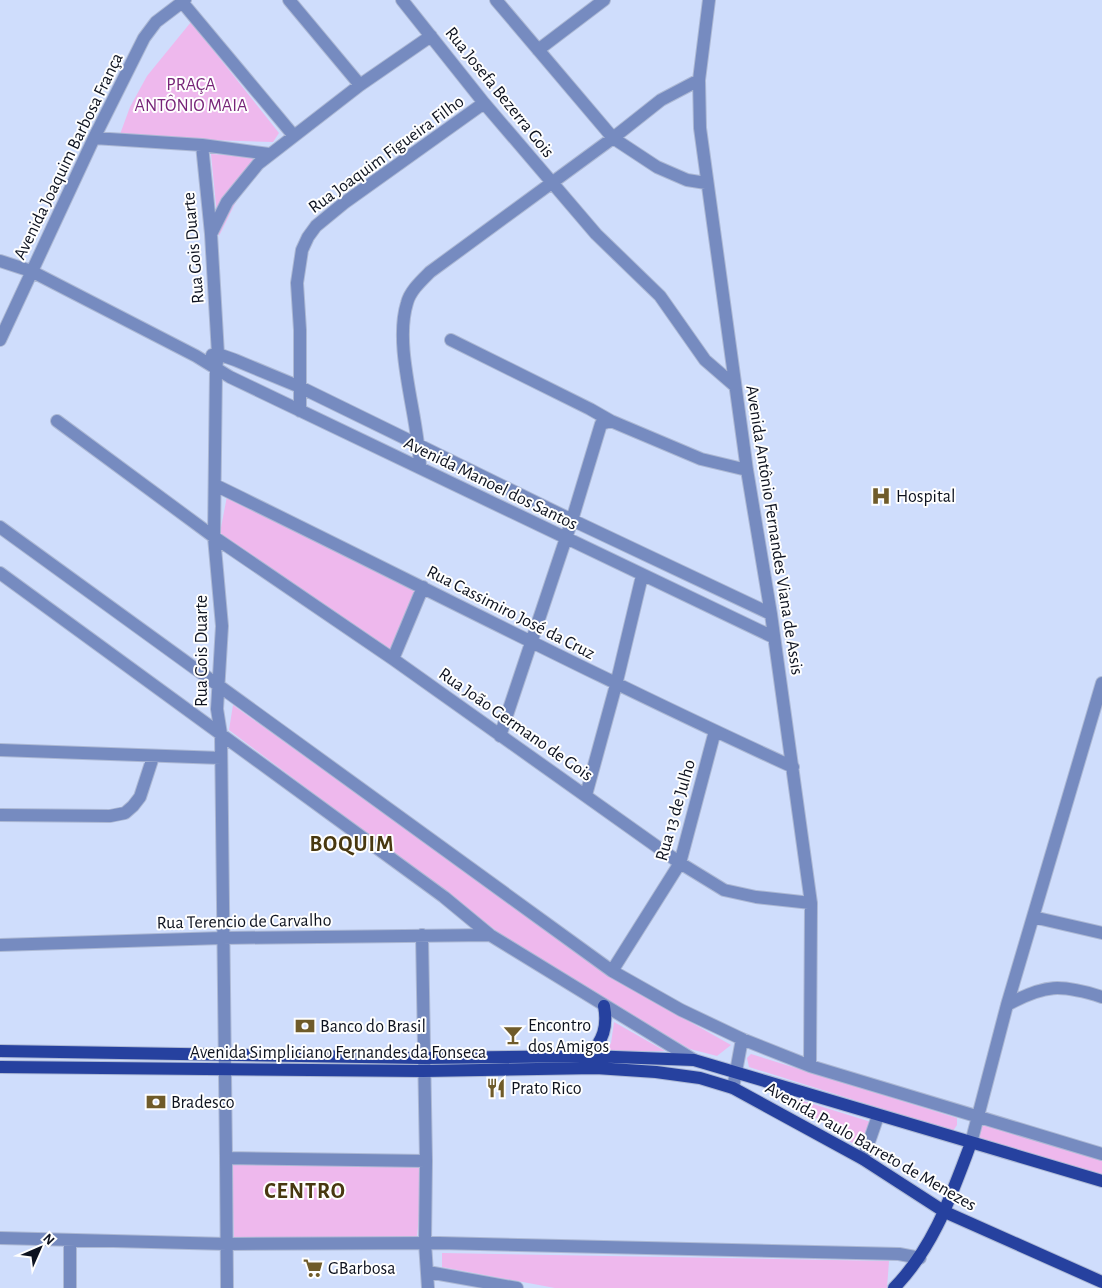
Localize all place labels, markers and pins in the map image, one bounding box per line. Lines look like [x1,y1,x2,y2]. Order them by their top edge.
hospital icon: Hospital [870,485,892,507]
place label: Hospital [896,488,955,506]
bank icon: Banco do Brasil [294,1015,316,1037]
place label: Encontro dos Amigos [528,1017,609,1056]
place label: Banco do Brasil [320,1018,426,1036]
bar icon: Encontro dos Amigos [502,1024,524,1046]
restaurant icon: Prato Rico [485,1077,507,1099]
place label: Prato Rico [511,1080,582,1098]
bank icon: Bradesco [145,1091,167,1113]
place label: Bradesco [171,1094,235,1112]
supermarket icon: GBarbosa [302,1257,324,1279]
place label: GBarbosa [328,1260,396,1278]

